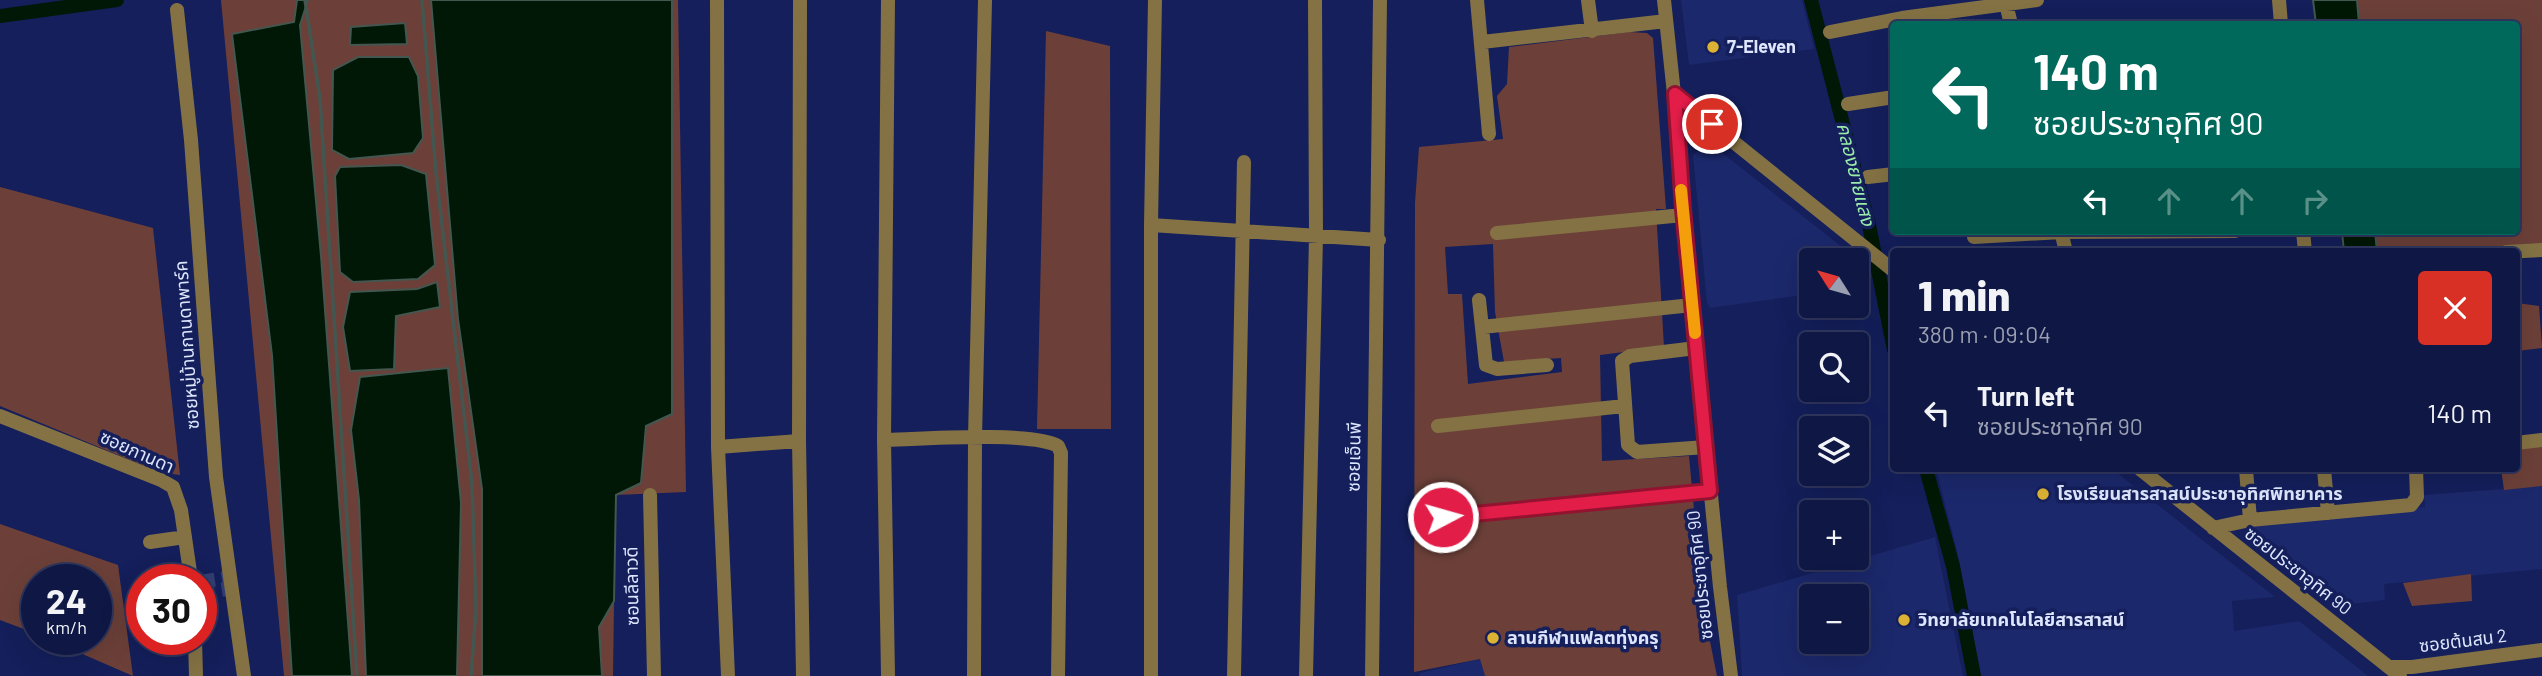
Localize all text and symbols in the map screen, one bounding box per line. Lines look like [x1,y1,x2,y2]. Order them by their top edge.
place label: 7-Eleven [1727,35,1796,57]
marker: 7-Eleven [1705,39,1721,55]
text: 140 m [2033,41,2159,100]
icon: left [1918,49,2009,140]
pin [1682,94,1742,154]
text: ซอยประชาอุทิศ 90 [2033,103,2264,141]
icon: arrive [1693,105,1731,143]
water label: คลองยายแสง [1833,120,1881,229]
icon: left [2077,182,2115,220]
icon: ahead [2150,182,2188,220]
icon: ahead [2223,182,2261,220]
icon: right [2296,182,2334,220]
north arrow [1799,248,1869,318]
map controls [1799,248,1869,654]
street label: ซอยหมู่บ้านกานดาพาร์ค [169,260,205,430]
text: 1 min [1918,269,2010,319]
button: close [2418,271,2492,345]
text: 380 m · 09:04 [1918,320,2051,348]
button: search [1799,332,1869,402]
text: Turn left [1977,380,2075,411]
icon: left [1918,394,1956,432]
text: 140 m [2427,397,2492,428]
text: ซอยประชาอุทิศ 90 [1977,412,2143,440]
button: layers [1799,416,1869,486]
street label: ซอยเอ็นพี [1341,422,1365,492]
street label: ซอยกานดา [97,425,178,477]
position arrow [1406,480,1480,554]
place label: โรงเรียนสารสาสน์ประชาอุทิศพิทยาคาร [2057,482,2343,505]
marker: โรงเรียนสารสาสน์ประชาอุทิศพิทยาคาร [2035,486,2051,502]
button: + [1799,500,1869,570]
street label: ซอยประชาอุทิศ 90 [1681,509,1718,641]
street label: ซอยประชาอุทิศ 90 [2240,522,2357,620]
street label: ซอนลีลาวดี [619,546,643,626]
speed limit sign: 30 [126,564,217,655]
text: 24 [46,579,87,621]
button: − [1799,584,1869,654]
place label: วิทยาลัยเทคโนโลยีสารสาสน์ [1918,608,2124,630]
marker: วิทยาลัยเทคโนโลยีสารสาสน์ [1896,612,1912,628]
text: km/h [46,616,87,638]
street label: ซอยต้นสน 2 [2418,624,2508,656]
place label: ลานกีฬาแฟลตทุ่งครุ [1507,626,1659,649]
marker: ลานกีฬาแฟลตทุ่งครุ [1485,630,1501,646]

